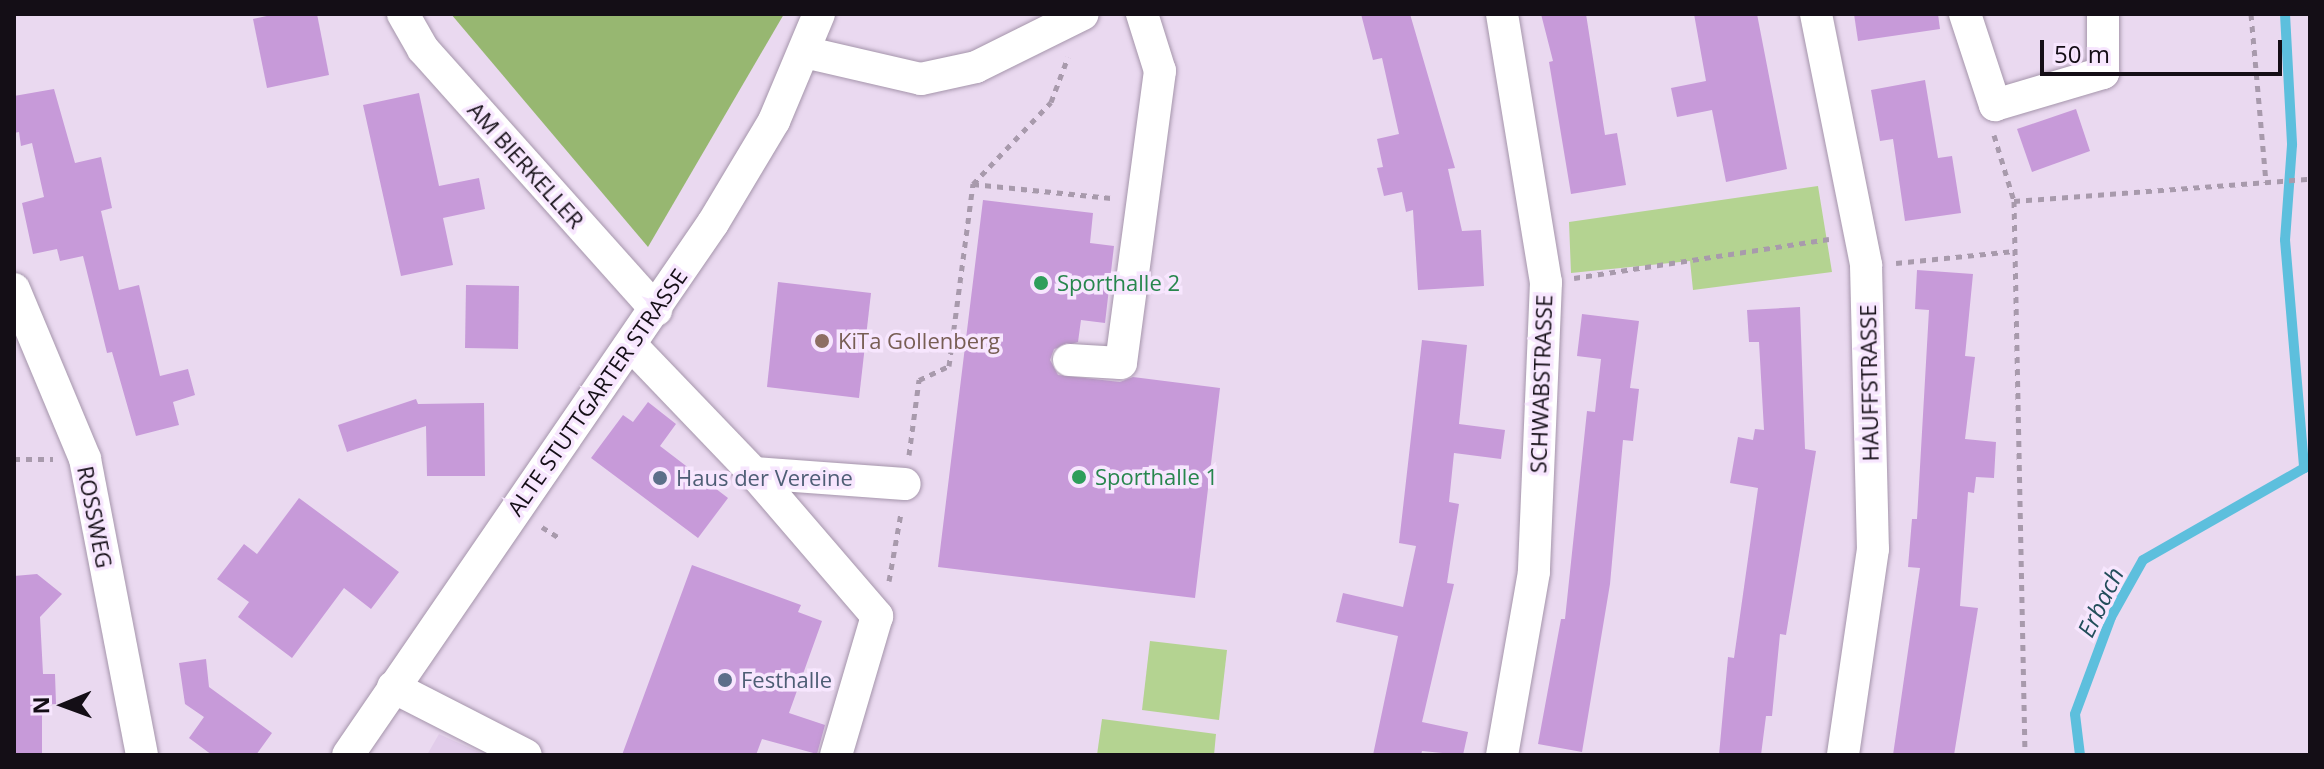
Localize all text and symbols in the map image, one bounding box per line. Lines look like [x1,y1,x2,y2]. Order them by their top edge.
scale bar [2044,24,2286,74]
text: 50 m [2054,37,2110,70]
street label: AM BIERKELLER [463,97,589,233]
street label: ALTE STUTTGARTER STRASSE [502,264,692,520]
place label: Sporthalle 2 [1057,270,1180,296]
marker: Sporthalle 2 [1032,274,1050,292]
street label: SCHWABSTRASSE [1525,294,1557,474]
street label: HAUFFSTRASSE [1854,304,1884,462]
place label: KiTa Gollenberg [838,328,1000,354]
marker: KiTa Gollenberg [813,332,831,350]
street label: ROSSWEG [72,464,118,570]
place label: Sporthalle 1 [1095,464,1218,490]
place label: Haus der Vereine [676,465,853,491]
marker: Sporthalle 1 [1070,468,1088,486]
marker: Haus der Vereine [651,469,669,487]
water label: Erbach [2071,562,2129,642]
north arrow [24,665,104,745]
place label: Festhalle [741,667,832,693]
marker: Festhalle [716,671,734,689]
text: N [25,696,55,715]

